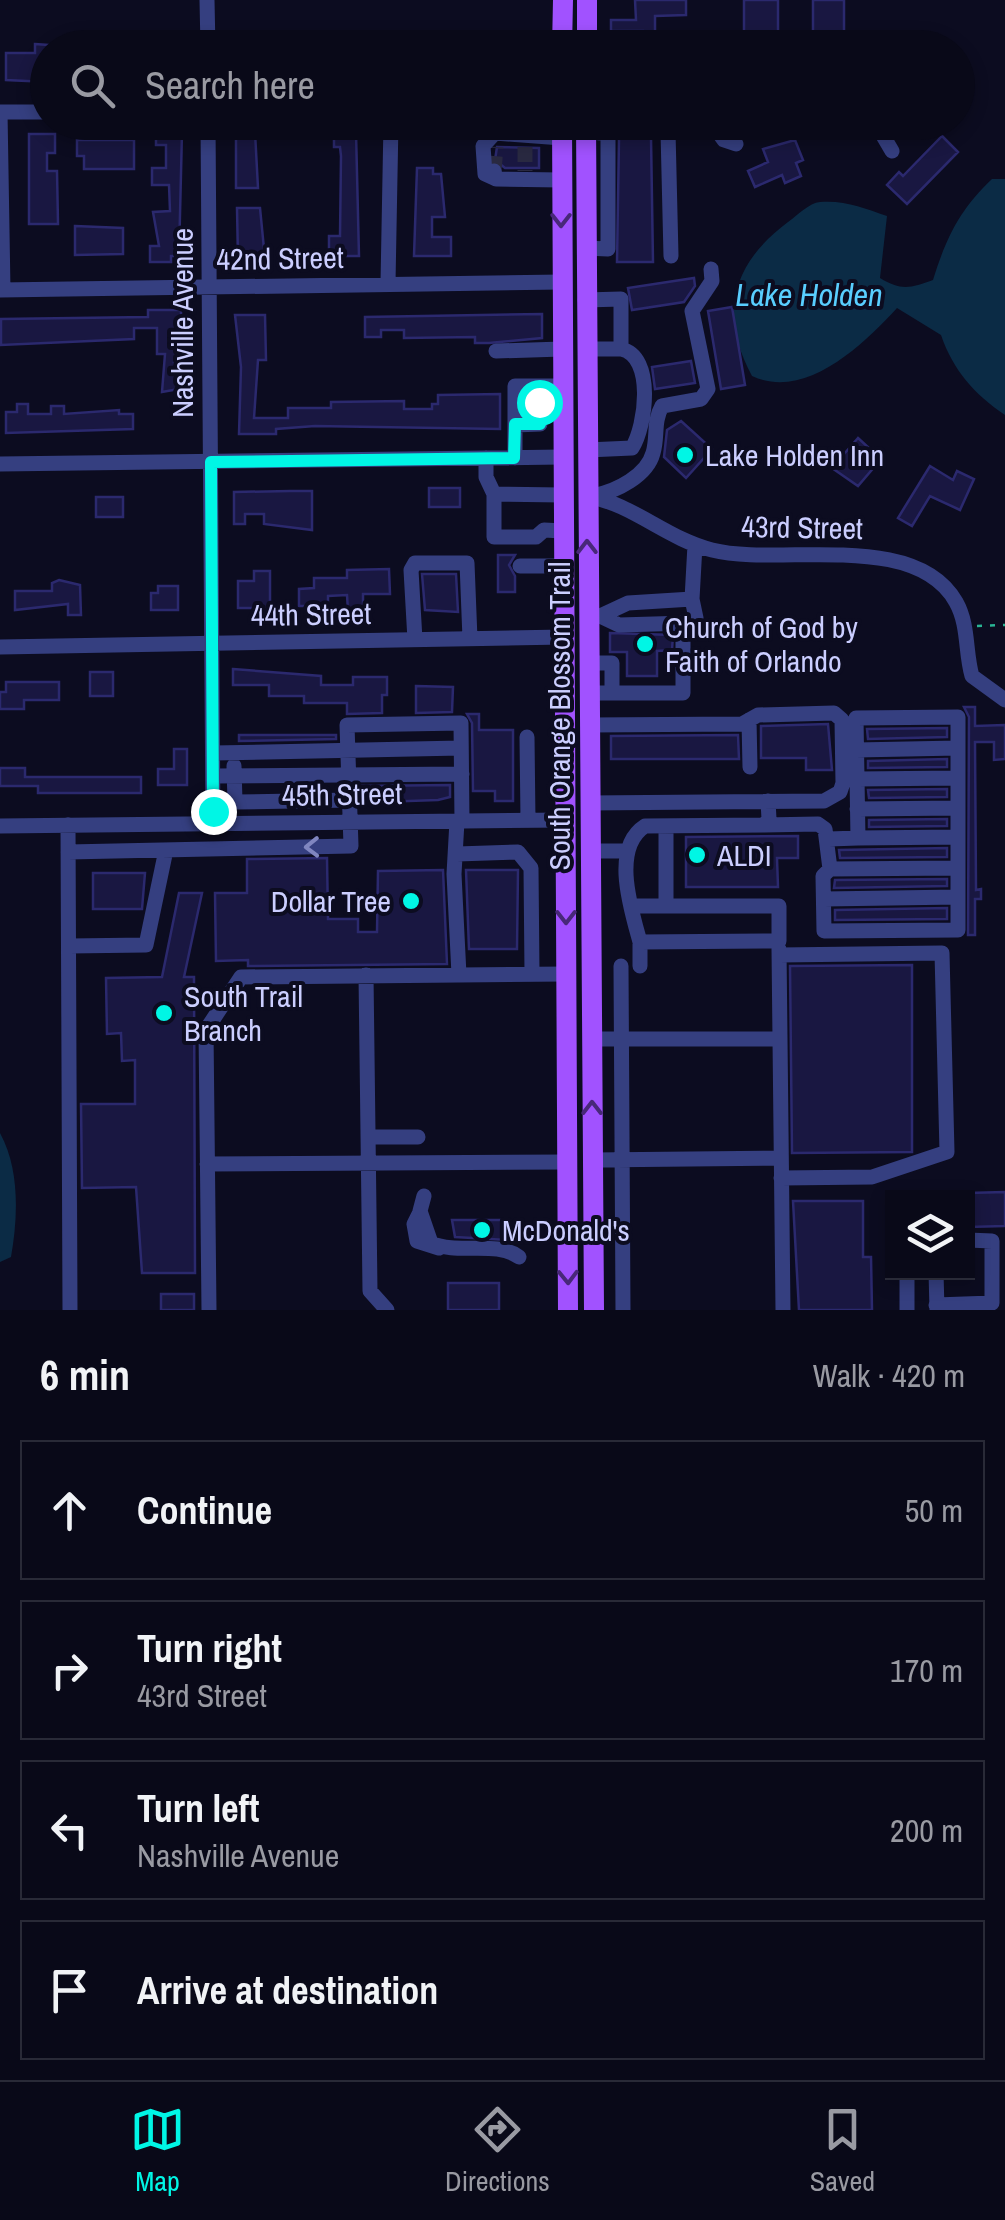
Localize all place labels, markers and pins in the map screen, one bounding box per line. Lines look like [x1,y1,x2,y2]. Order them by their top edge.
place label: Lake Holden Inn [705,435,884,475]
marker: Lake Holden Inn [674,444,696,466]
place label: Church of God by Faith of Orlando [665,607,859,681]
marker: Church of God by Faith of Orlando [634,633,656,655]
place label: ALDI [716,835,772,875]
marker: ALDI [686,844,708,866]
place label: Dollar Tree [271,881,391,921]
marker: Dollar Tree [400,890,422,912]
place label: South Trail Branch [184,976,303,1050]
marker: South Trail Branch [153,1002,175,1024]
place label: McDonald's [502,1210,630,1250]
marker: McDonald's [471,1219,493,1241]

